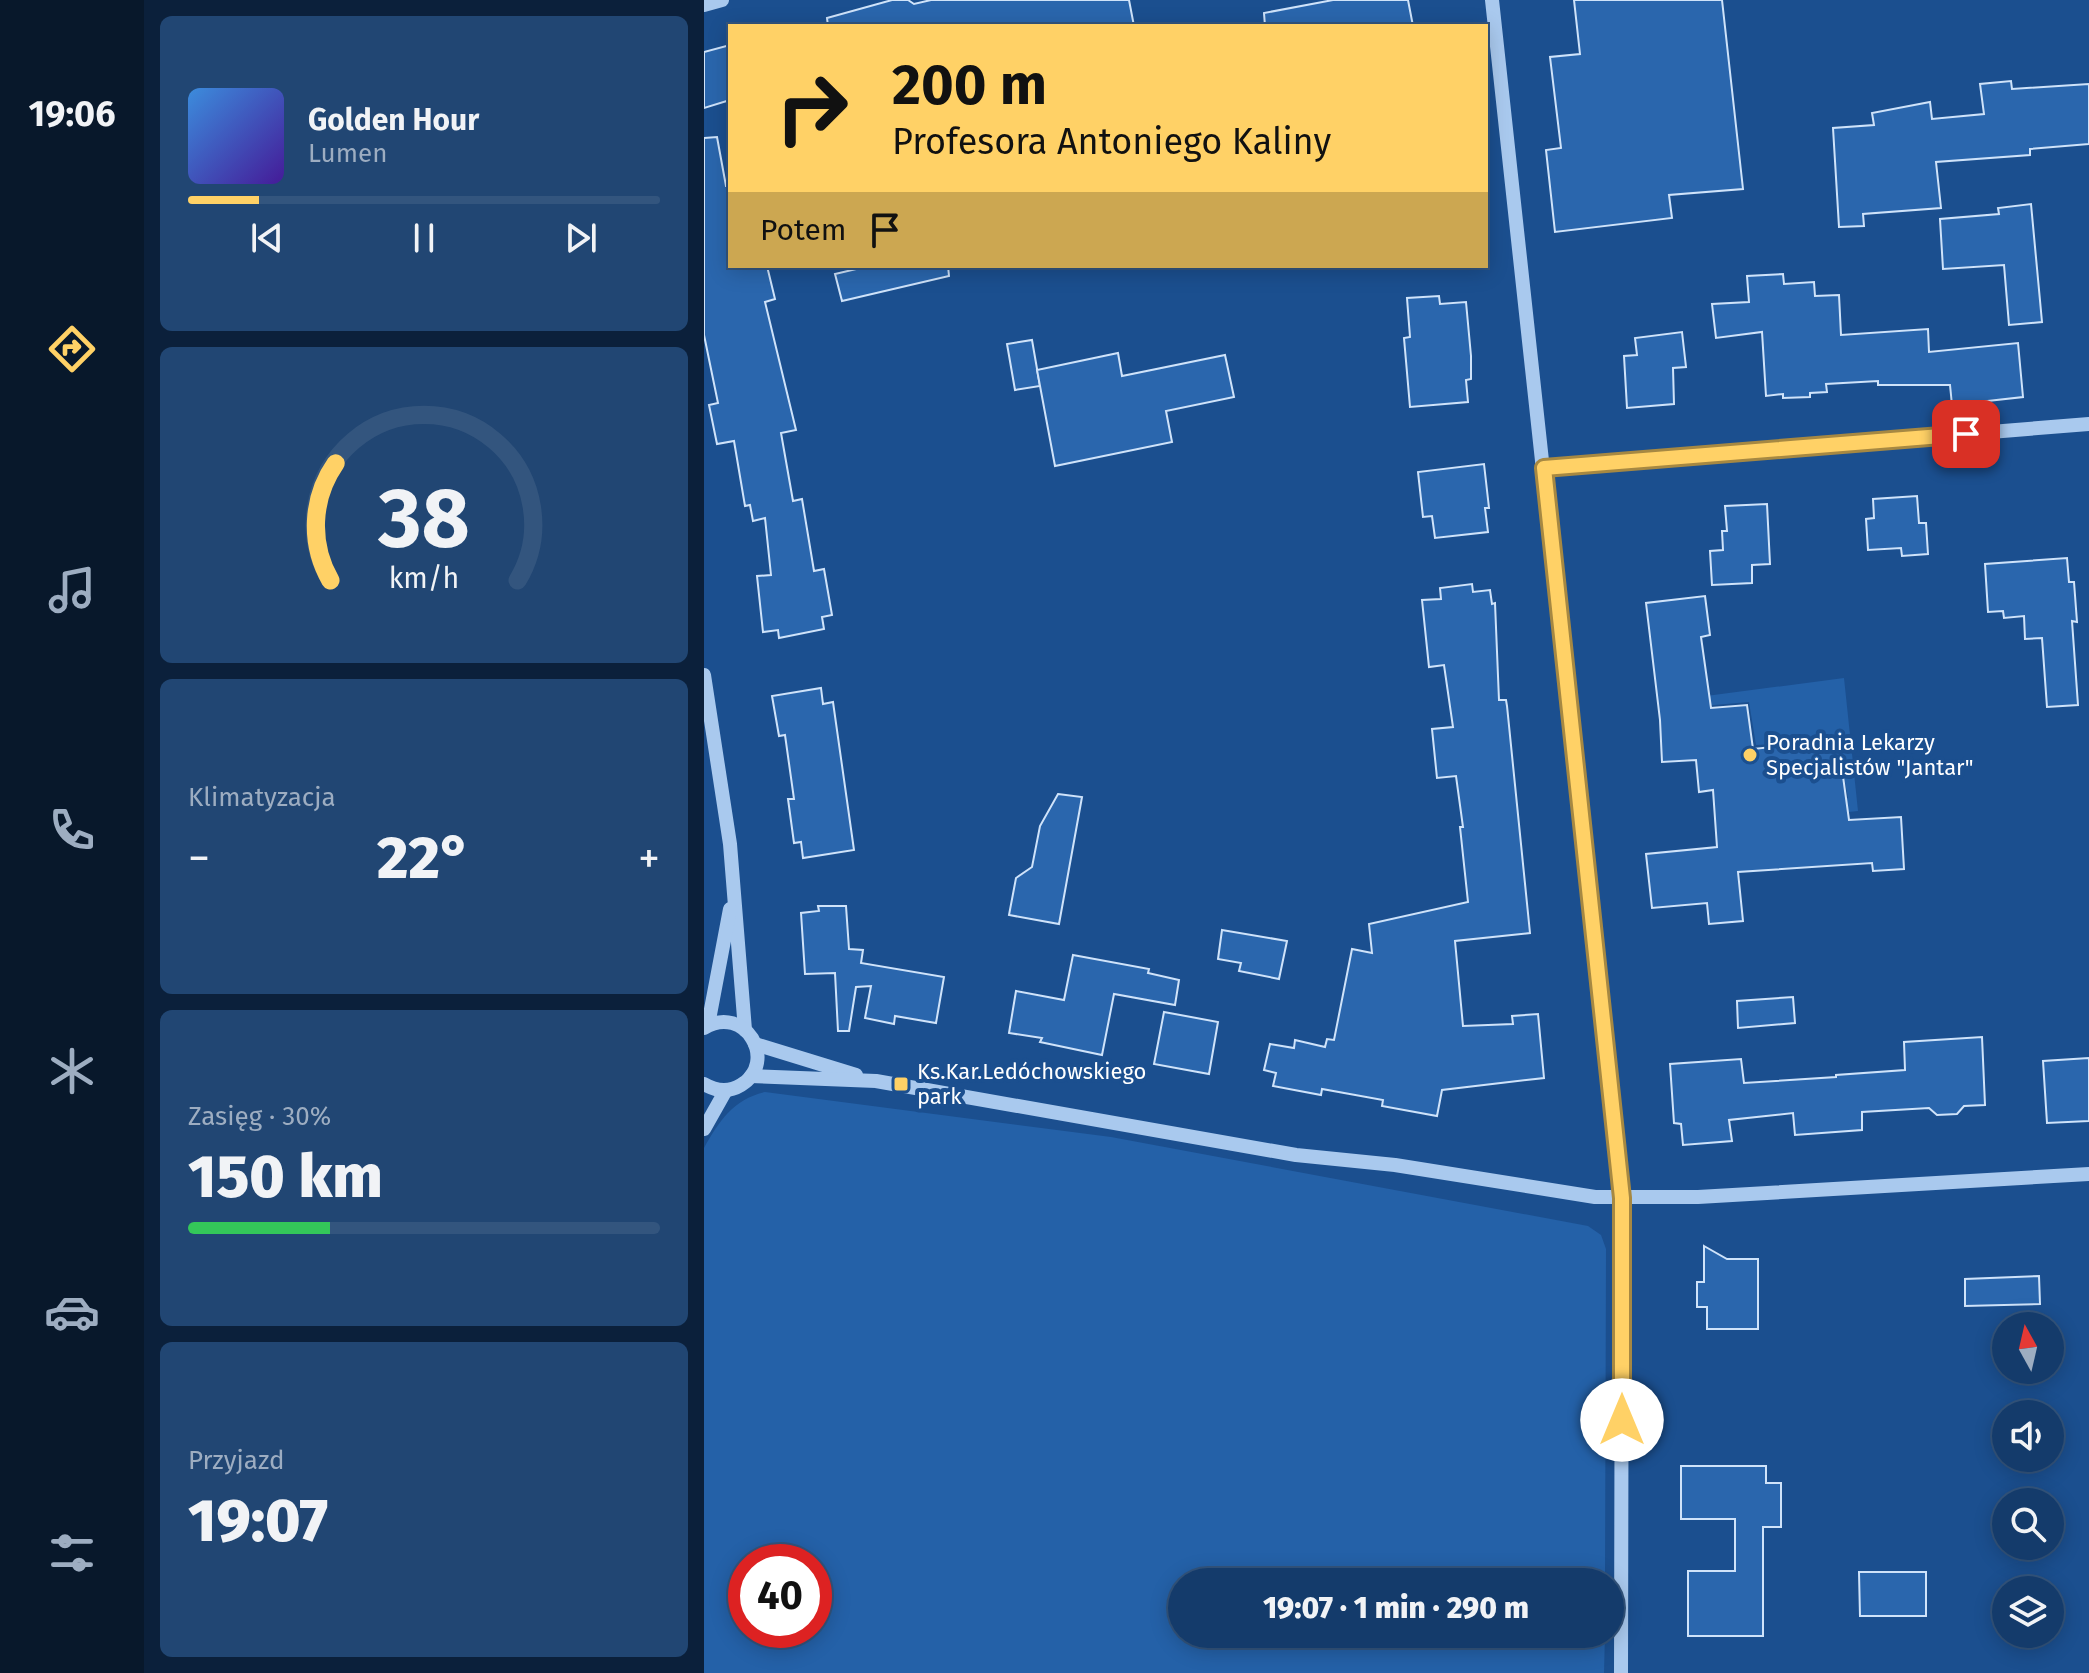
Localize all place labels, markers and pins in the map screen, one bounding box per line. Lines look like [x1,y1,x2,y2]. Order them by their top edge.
pin [1932,400,2000,468]
place label: Poradnia Lekarzy Specjalistów "Jantar" [1766,729,1973,781]
marker: Poradnia Lekarzy Specjalistów "Jantar" [1741,746,1759,764]
place label: Ks.Kar.Ledóchowskiego park [917,1058,1146,1110]
marker: Ks.Kar.Ledóchowskiego park [892,1075,910,1093]

